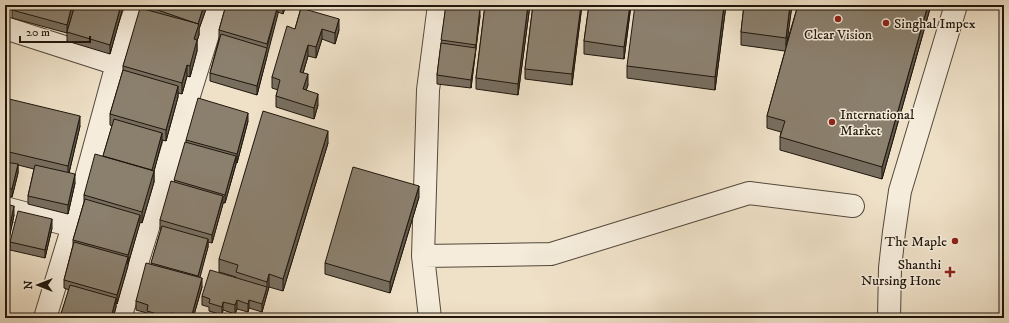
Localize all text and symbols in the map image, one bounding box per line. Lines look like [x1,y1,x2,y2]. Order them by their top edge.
marker: Clear Vision [833,14,843,24]
place label: Singhal Impex [894,15,976,33]
scale bar [20,18,90,44]
marker: Singhal Impex [881,18,891,28]
text: 20 m [26,25,50,40]
place label: Clear Vision [804,26,873,44]
place label: International Market [840,106,915,140]
marker: International Market [827,117,837,127]
place label: The Maple [885,233,947,251]
marker: The Maple [950,236,960,246]
place label: Shanthi Nursing Hone [861,256,941,290]
north arrow [18,265,58,305]
marker: Shanthi Nursing Hone [944,266,956,278]
text: N [22,280,36,290]

